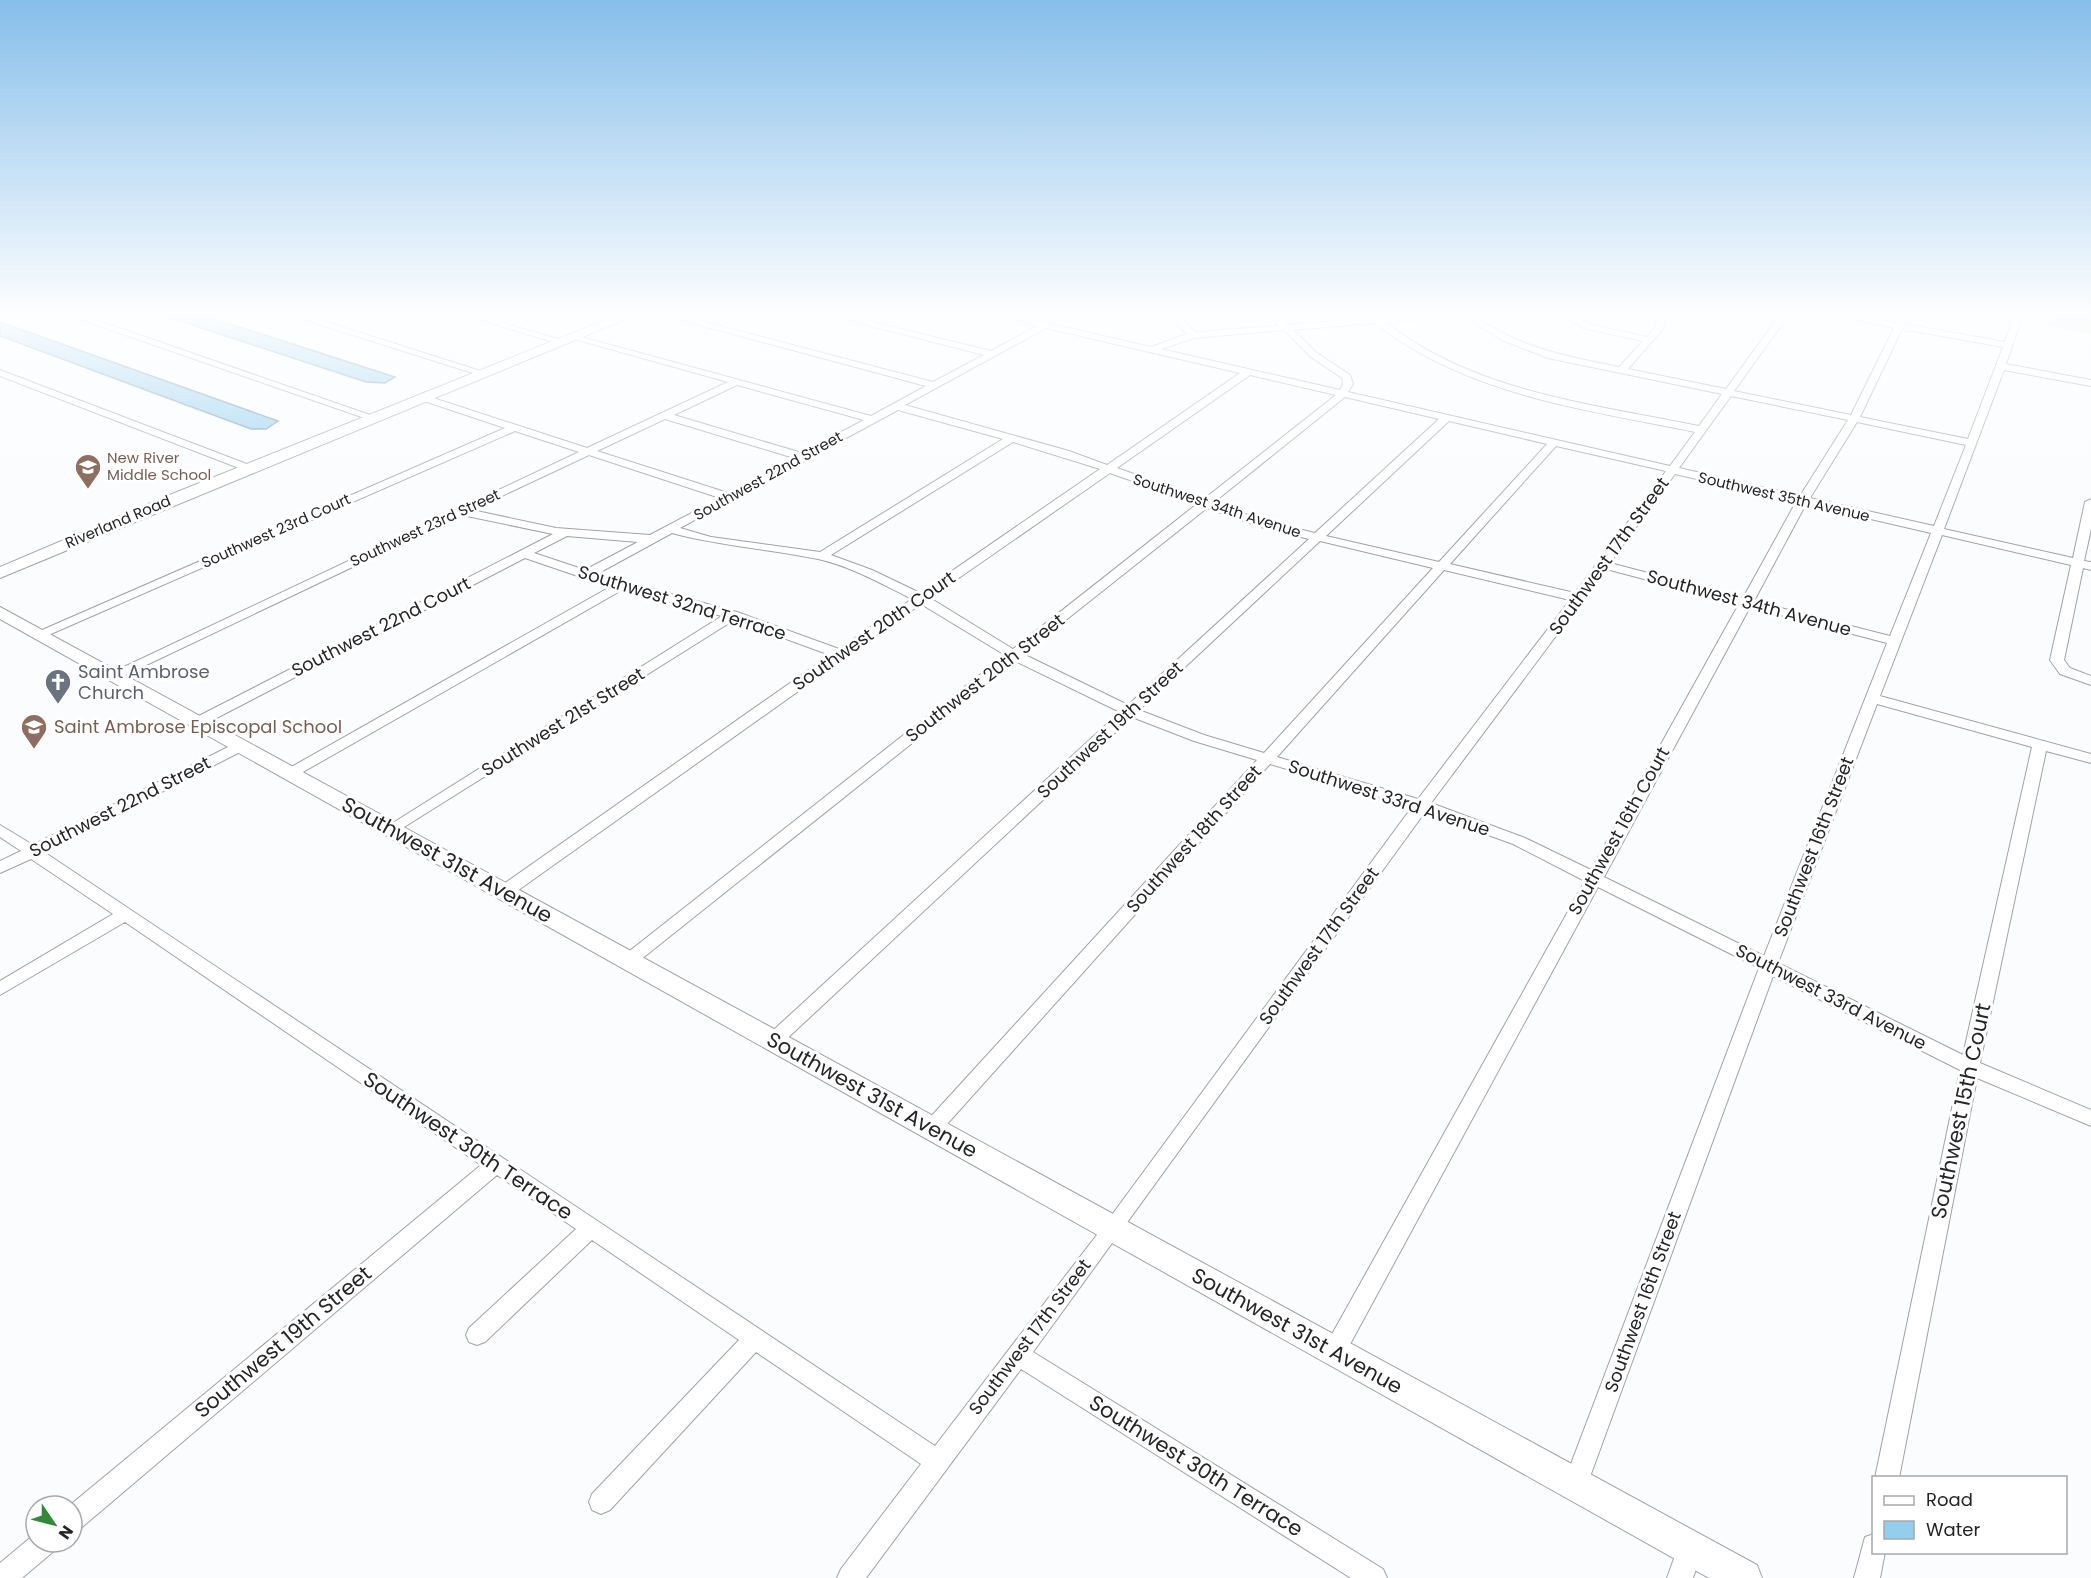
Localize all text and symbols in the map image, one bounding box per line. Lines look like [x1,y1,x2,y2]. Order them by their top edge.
street label: Southwest 22nd Street [690,426,846,525]
place label: New River Middle School [107,447,211,485]
school or university icon: New River Middle School [73,452,103,490]
street label: Southwest 35th Avenue [1696,467,1872,526]
street label: Southwest 34th Avenue [1130,468,1304,543]
street label: Southwest 17th Street [1543,472,1674,640]
street label: Southwest 23rd Street [346,484,503,572]
street label: Southwest 23rd Court [198,488,354,573]
street label: Riverland Road [62,490,174,553]
street label: Southwest 32nd Terrace [575,559,789,646]
street label: Southwest 34th Avenue [1644,563,1854,642]
street label: Southwest 20th Court [787,565,960,696]
street label: Southwest 22nd Court [287,571,475,683]
street label: Southwest 20th Street [900,608,1069,748]
street label: Southwest 19th Street [1031,655,1188,804]
place label: Saint Ambrose Church [78,659,210,705]
street label: Southwest 21st Street [476,661,649,782]
church icon: Saint Ambrose Church [43,667,73,705]
school or university icon: Saint Ambrose Episcopal School [19,712,49,750]
place label: Saint Ambrose Episcopal School [54,714,342,739]
street label: Southwest 16th Court [1562,742,1675,919]
street label: Southwest 22nd Street [25,750,215,863]
street label: Southwest 33rd Avenue [1285,753,1493,842]
street label: Southwest 16th Street [1768,753,1859,941]
street label: Southwest 18th Street [1120,759,1267,918]
street label: Southwest 31st Avenue [337,789,558,930]
street label: Southwest 17th Street [1253,862,1384,1030]
street label: Southwest 33rd Avenue [1732,938,1931,1056]
street label: Southwest 15th Court [1923,1000,1998,1221]
street label: Southwest 31st Avenue [762,1024,983,1165]
street label: Southwest 30th Terrace [358,1064,579,1227]
street label: Southwest 16th Street [1598,1208,1687,1396]
street label: Southwest 17th Street [963,1253,1097,1420]
street label: Southwest 19th Street [188,1259,377,1424]
street label: Southwest 31st Avenue [1187,1260,1408,1401]
street label: Southwest 30th Terrace [1084,1388,1309,1543]
legend [1872,1476,2067,1554]
text: Road [1926,1487,1973,1512]
north arrow [24,1494,84,1554]
text: Water [1926,1517,1980,1542]
text: N [53,1521,79,1544]

